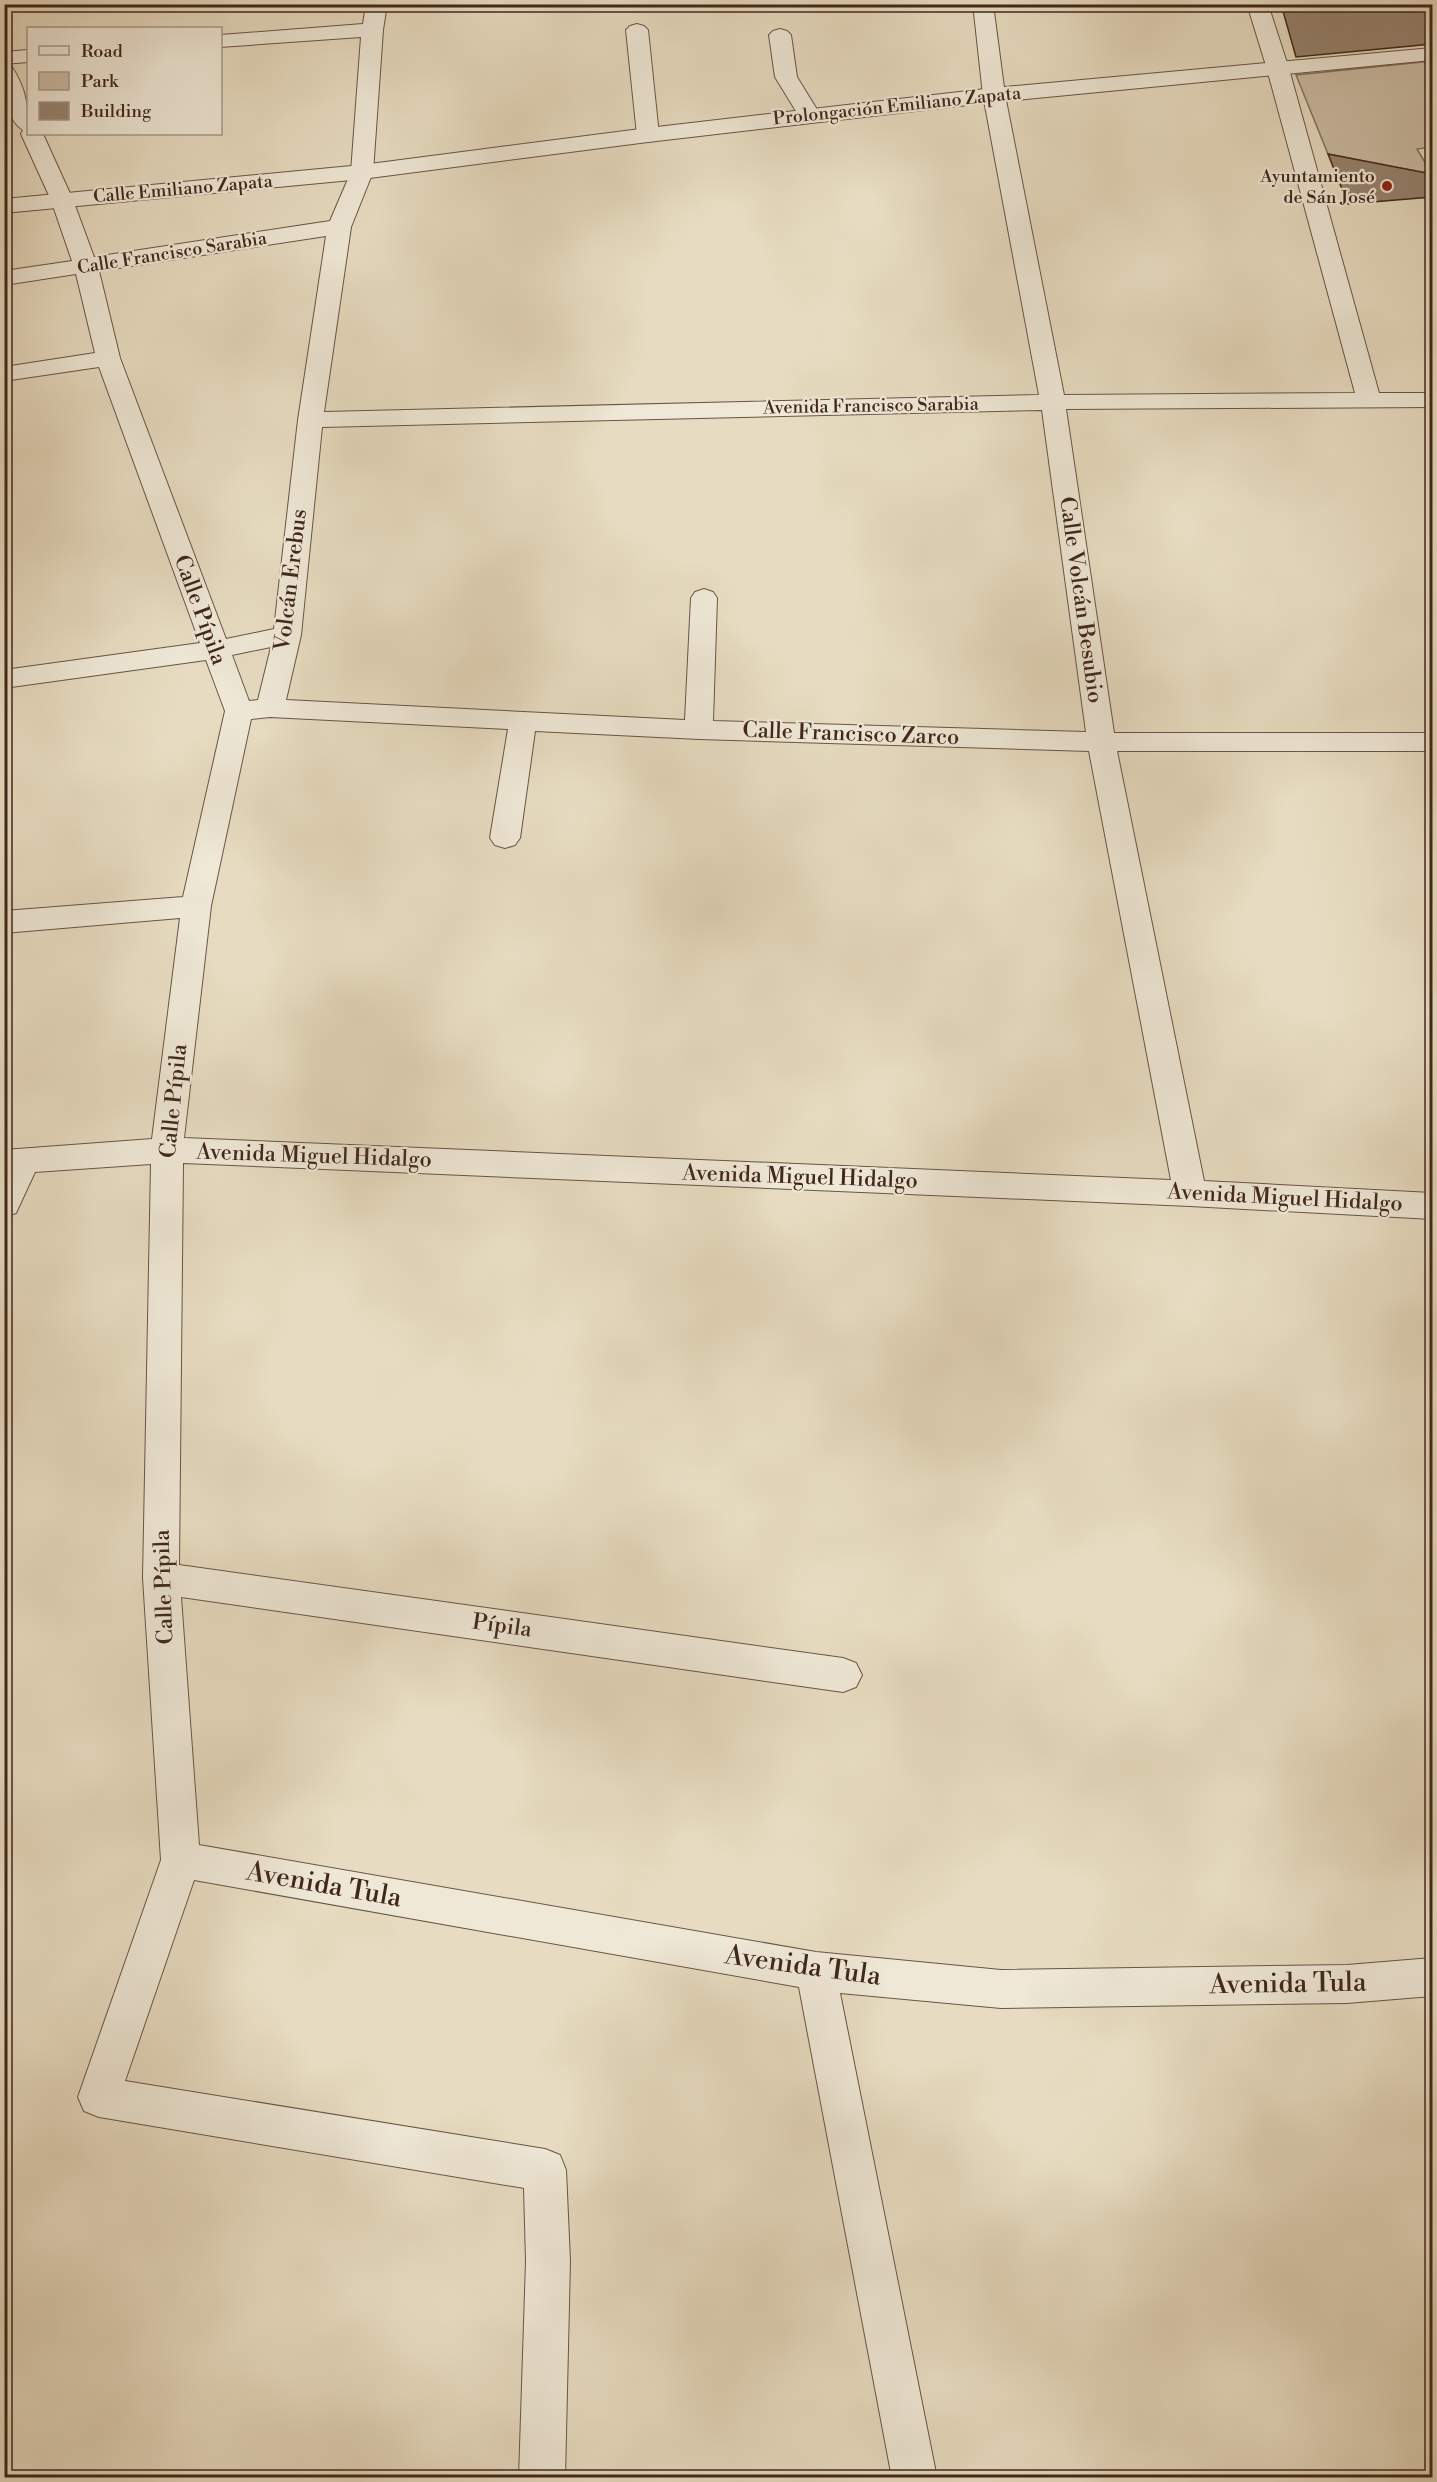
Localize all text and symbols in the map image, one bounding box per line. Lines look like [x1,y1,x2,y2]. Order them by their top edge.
legend [27,27,222,135]
text: Road [81,40,124,63]
text: Park [81,70,120,93]
street label: Prolongación Emiliano Zapata [772,81,1023,130]
text: Building [80,100,152,123]
place label: Ayuntamiento de Sán José [1259,165,1375,209]
street label: Calle Emiliano Zapata [92,170,275,208]
marker: Ayuntamiento de Sán José [1380,179,1394,193]
street label: Calle Francisco Sarabia [76,227,269,279]
street label: Avenida Francisco Sarabia [762,393,980,419]
street label: Calle Volcán Besubio [1053,495,1109,705]
street label: Volcán Erebus [269,507,313,654]
street label: Calle Pípila [168,551,233,669]
street label: Calle Francisco Zarco [742,717,960,751]
street label: Calle Pípila [155,1042,194,1160]
street label: Avenida Miguel Hidalgo [195,1138,432,1174]
street label: Avenida Miguel Hidalgo [681,1159,918,1195]
street label: Avenida Miguel Hidalgo [1166,1178,1403,1218]
street label: Calle Pípila [148,1528,179,1645]
street label: Pípila [470,1608,534,1644]
street label: Avenida Tula [243,1854,405,1915]
street label: Avenida Tula [722,1938,884,1994]
street label: Avenida Tula [1208,1966,1367,2002]

